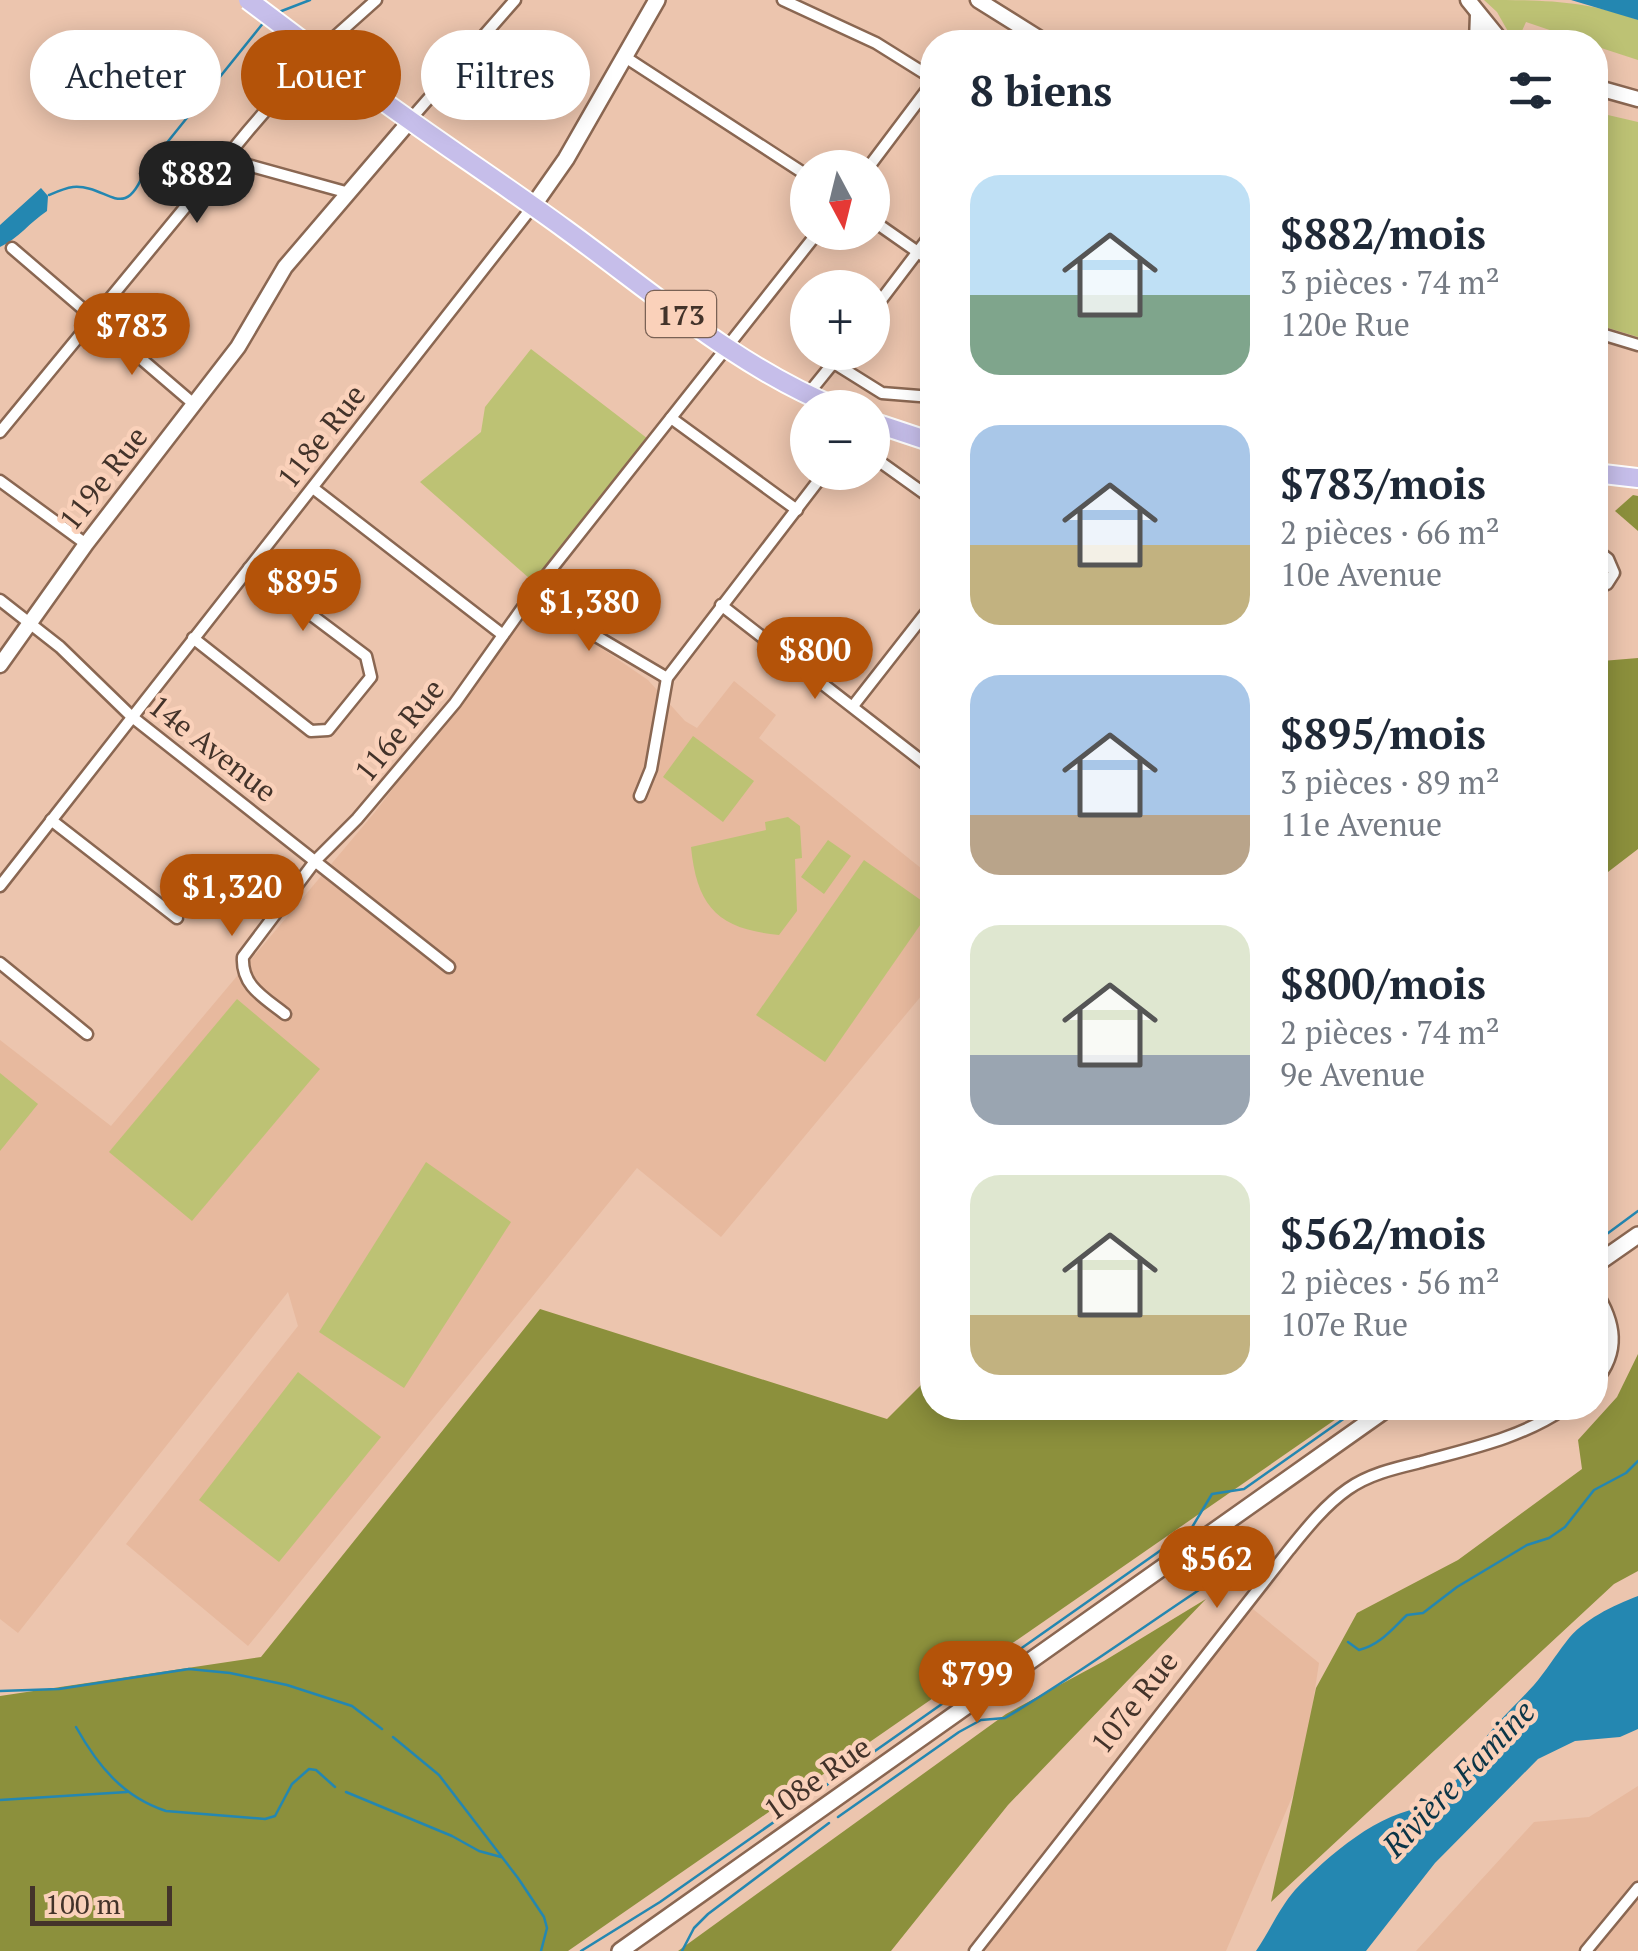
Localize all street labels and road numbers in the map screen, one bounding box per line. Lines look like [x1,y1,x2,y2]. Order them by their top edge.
road number: 173 [646,291,716,337]
street label: 118e Rue [268,376,374,496]
street label: 119e Rue [50,418,156,538]
street label: 116e Rue [345,670,453,790]
street label: 14e Avenue [141,685,285,811]
street label: 107e Rue [1081,1642,1187,1762]
street label: 108e Rue [756,1727,878,1829]

